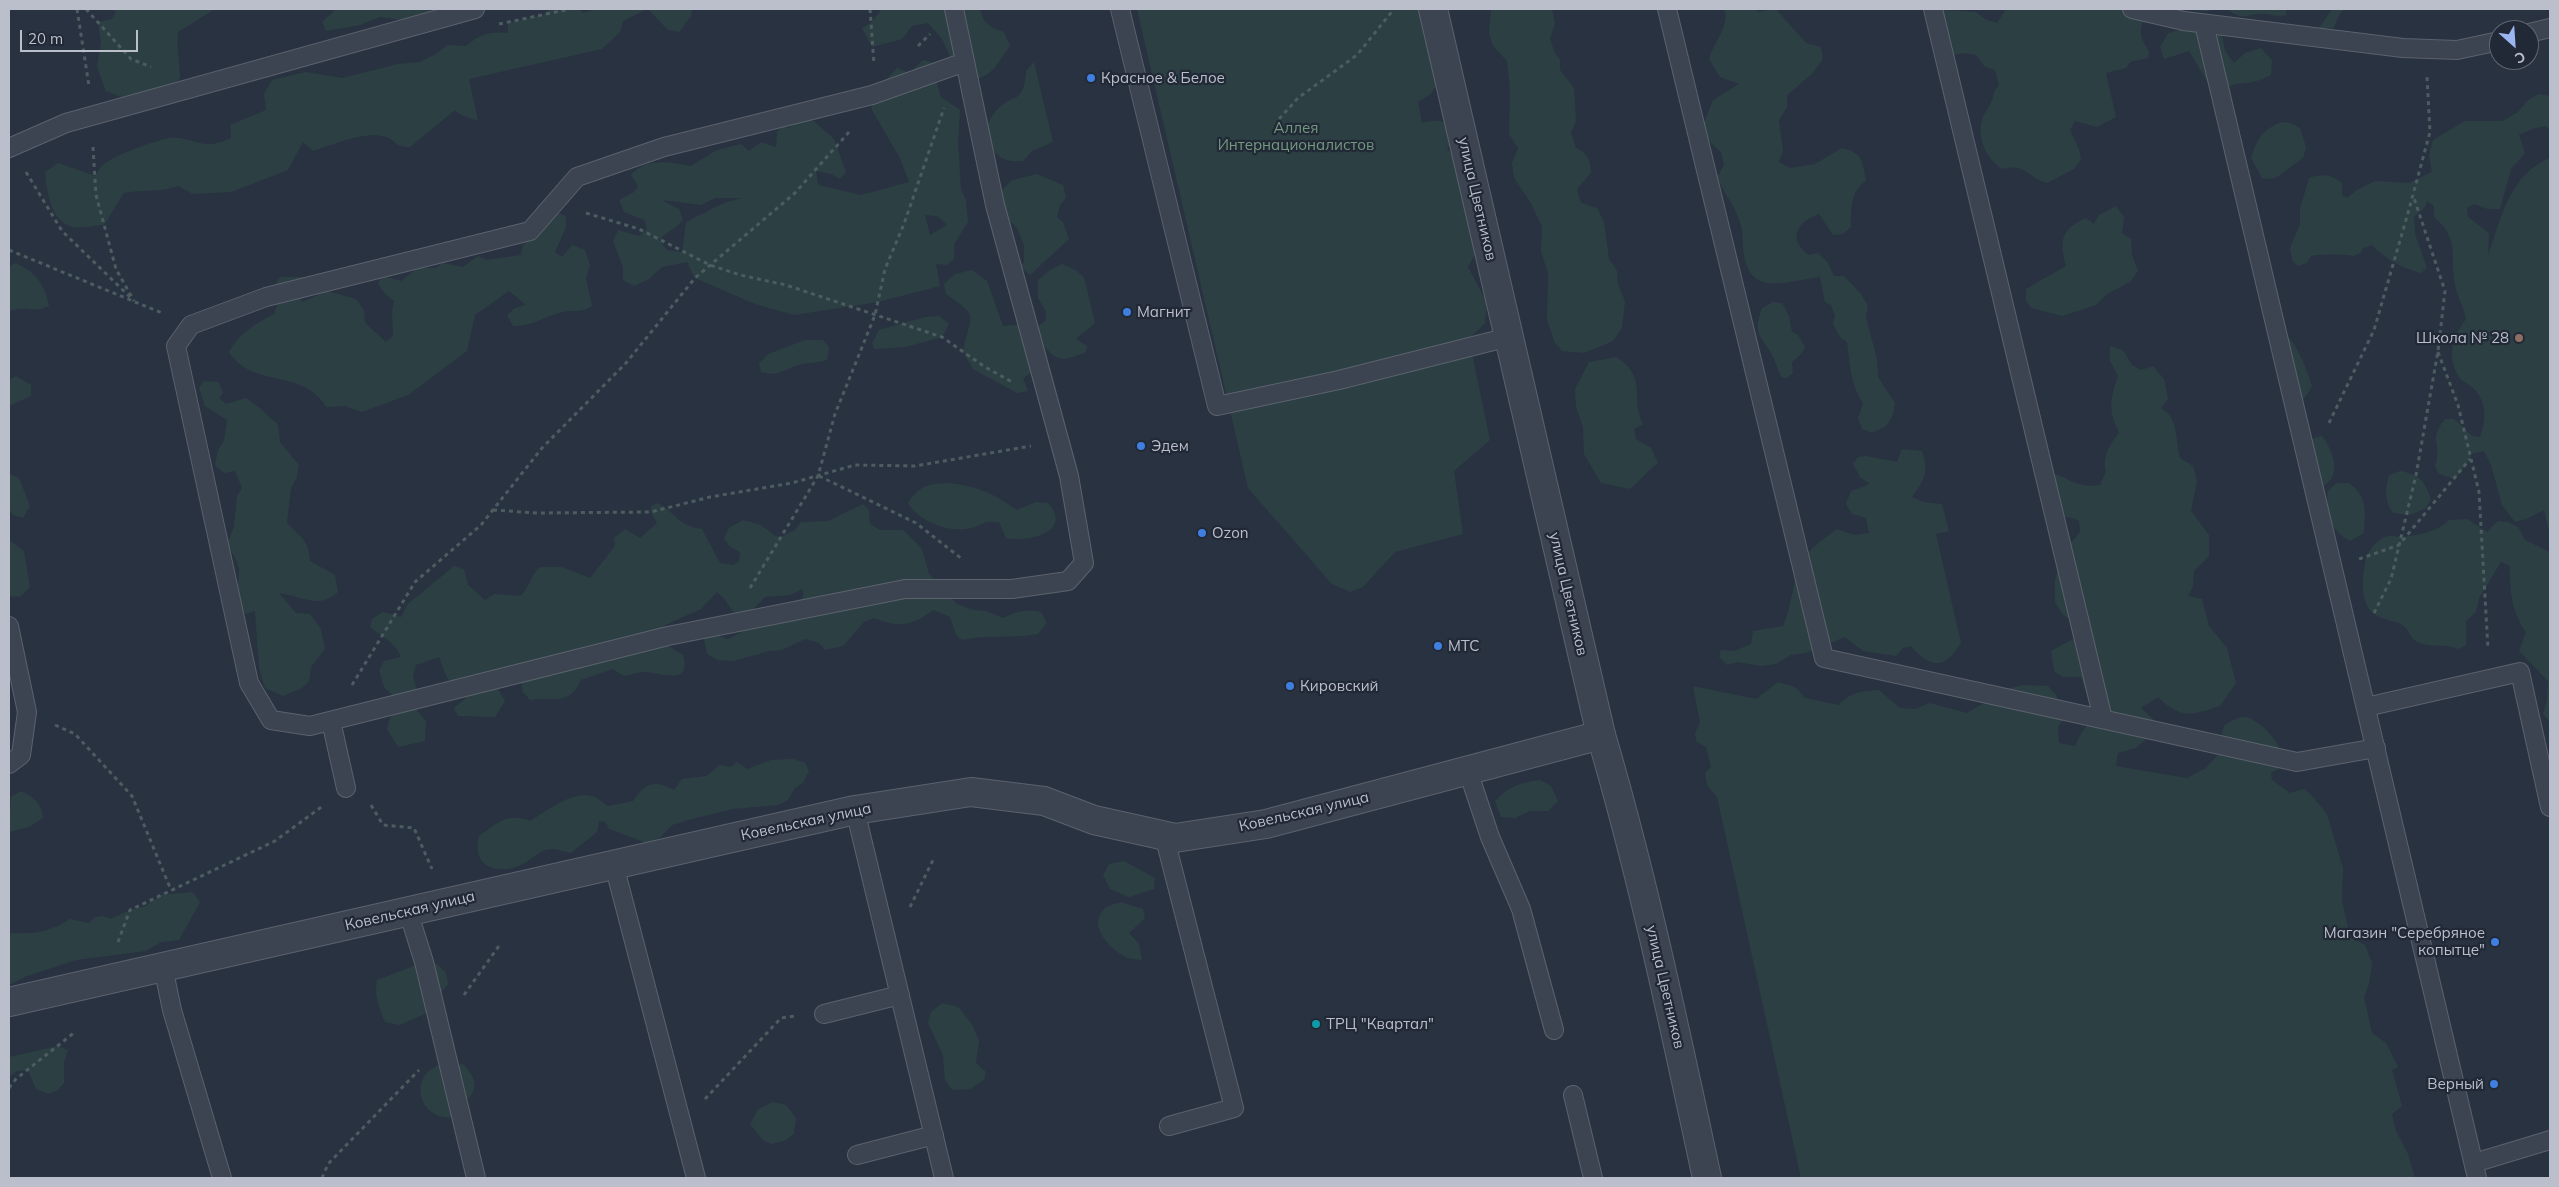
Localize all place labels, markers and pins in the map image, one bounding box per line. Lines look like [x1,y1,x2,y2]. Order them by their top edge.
place label: Красное & Белое [1101,69,1225,87]
marker: Красное & Белое [1085,72,1097,84]
place label: Магнит [1137,303,1190,321]
marker: Магнит [1121,306,1133,318]
place label: Школа № 28 [2416,329,2509,347]
marker: Школа № 28 [2513,332,2525,344]
place label: Эдем [1151,437,1189,455]
marker: Эдем [1135,440,1147,452]
place label: Ozon [1212,524,1249,542]
marker: Ozon [1196,527,1208,539]
place label: МТС [1448,637,1480,655]
marker: МТС [1432,640,1444,652]
place label: Кировский [1300,677,1379,695]
marker: Кировский [1284,680,1296,692]
place label: Магазин "Серебряное копытце" [2324,924,2485,959]
marker: Магазин "Серебряное копытце" [2489,936,2501,948]
place label: ТРЦ "Квартал" [1326,1015,1434,1033]
marker: ТРЦ "Квартал" [1310,1018,1322,1030]
place label: Верный [2427,1075,2484,1093]
marker: Верный [2488,1078,2500,1090]

